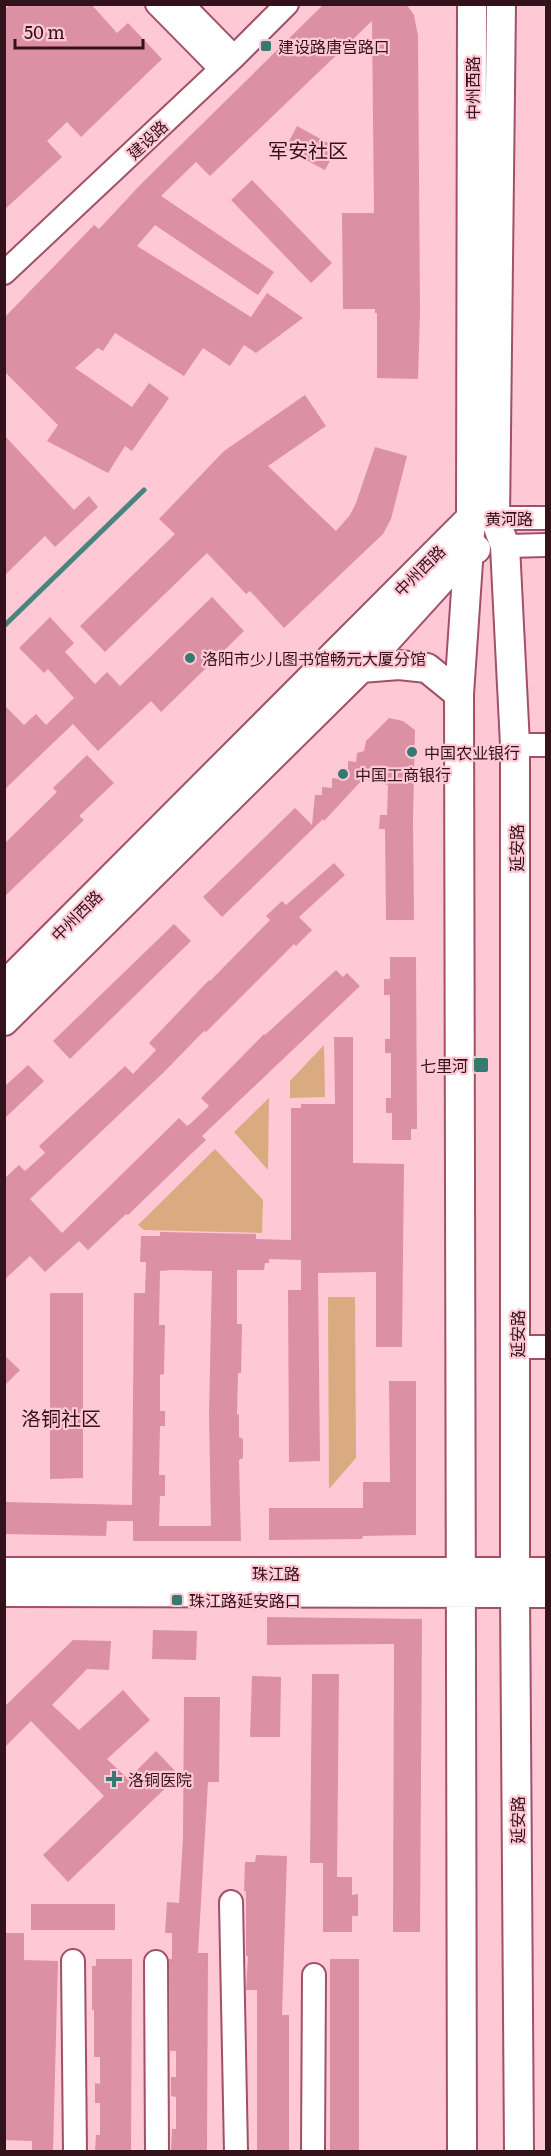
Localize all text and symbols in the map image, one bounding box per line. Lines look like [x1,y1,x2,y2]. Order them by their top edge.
scale bar [15,12,142,50]
text: 50 m [24,18,65,45]
place label: 建设路唐宫路口 [278,34,390,58]
marker: 建设路唐宫路口 [259,39,273,53]
street label: 中州西路 [460,56,484,120]
street label: 建设路 [121,114,173,164]
district label: 军安社区 [268,134,348,164]
street label: 黄河路 [485,506,533,530]
street label: 中州西路 [388,539,450,601]
place label: 洛阳市少儿图书馆畅元大厦分馆 [202,646,426,670]
marker: 洛阳市少儿图书馆畅元大厦分馆 [183,651,197,665]
place label: 中国农业银行 [424,740,520,764]
marker: 中国农业银行 [405,745,419,759]
place label: 中国工商银行 [355,762,451,786]
marker: 中国工商银行 [336,767,350,781]
street label: 延安路 [504,824,528,872]
street label: 中州西路 [45,884,107,946]
place label: 七里河 [420,1053,468,1077]
marker: 七里河 [472,1056,490,1074]
street label: 延安路 [505,1310,529,1358]
district label: 洛铜社区 [21,1402,101,1432]
street label: 珠江路 [252,1561,300,1585]
place label: 珠江路延安路口 [189,1588,301,1612]
marker: 珠江路延安路口 [170,1593,184,1607]
place label: 洛铜医院 [128,1767,192,1791]
marker: 洛铜医院 [105,1770,123,1788]
street label: 延安路 [505,1796,529,1844]

